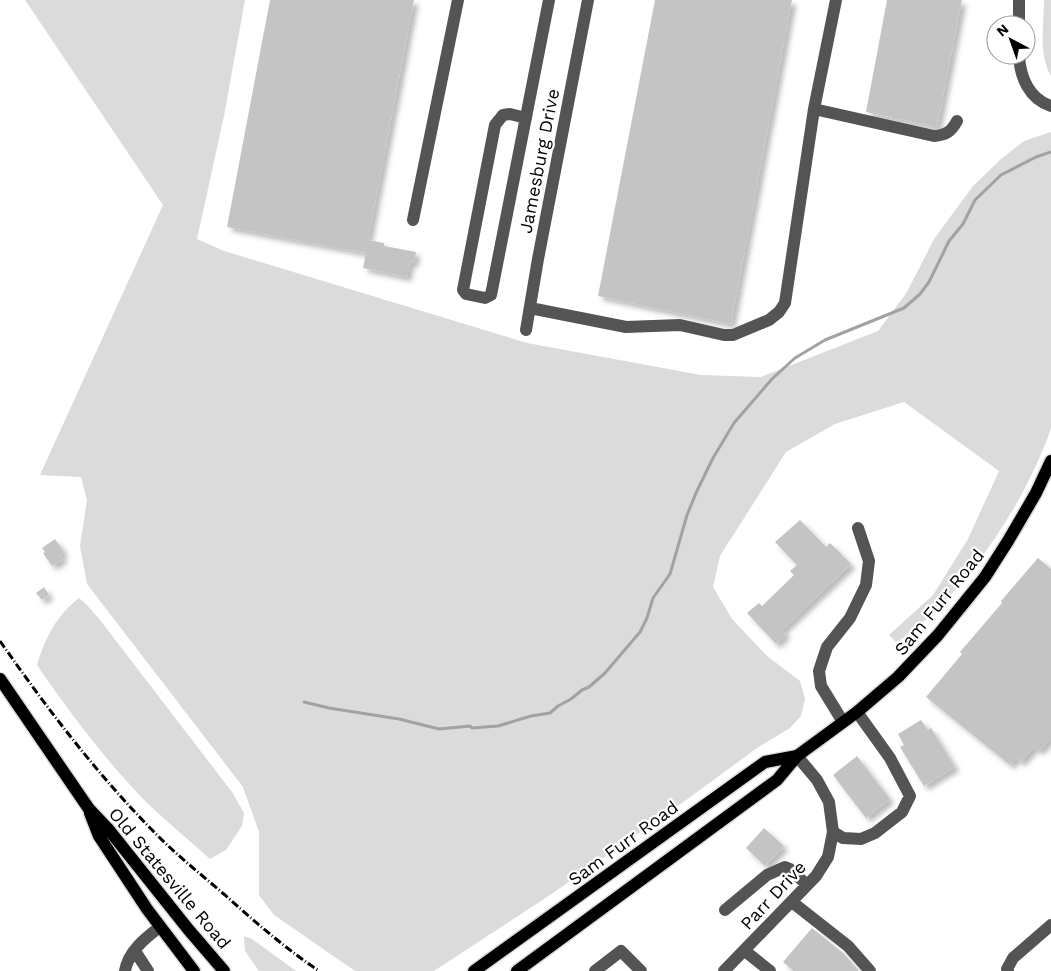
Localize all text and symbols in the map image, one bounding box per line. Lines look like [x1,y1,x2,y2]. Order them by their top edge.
north arrow [986,15,1036,65]
text: N [993,21,1012,40]
street label: Jamesburg Drive [515,87,563,235]
street label: Sam Furr Road [890,545,988,659]
street label: Sam Furr Road [564,796,682,890]
street label: Old Statesville Road [105,803,235,953]
street label: Parr Drive [736,856,810,934]

